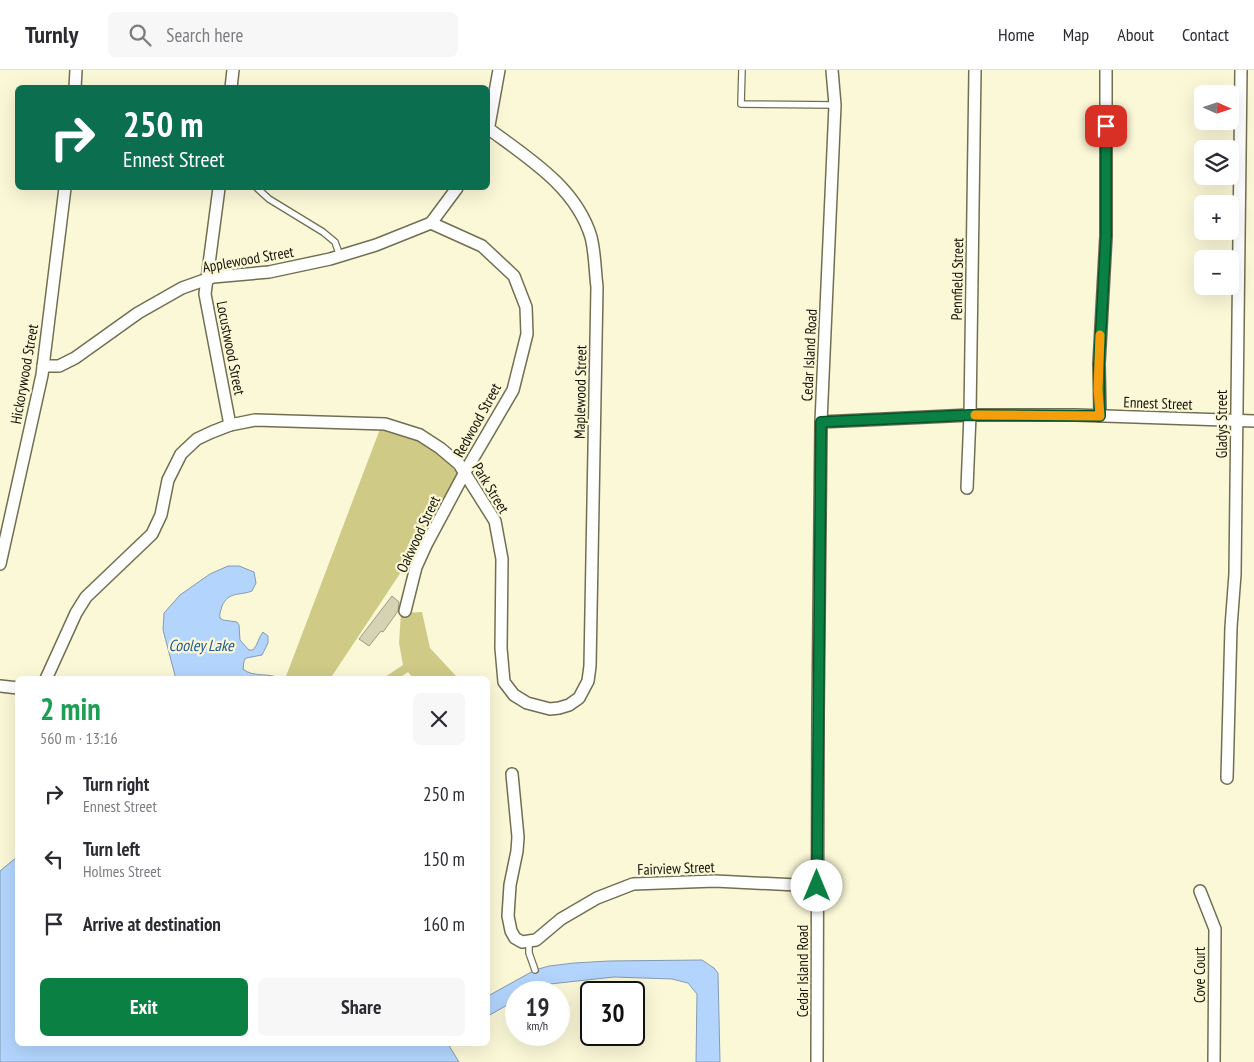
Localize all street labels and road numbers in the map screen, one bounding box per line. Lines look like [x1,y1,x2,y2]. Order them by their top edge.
street label: Pennfield Street [947,238,967,320]
street label: Applewood Street [201,242,295,276]
street label: Locustwood Street [213,299,249,397]
street label: Cedar Island Road [797,308,821,402]
street label: Hickorywood Street [6,323,42,425]
street label: Maplewood Street [570,345,590,439]
street label: Redwood Street [449,380,505,460]
street label: Gladys Street [1212,390,1231,458]
street label: Ennest Street [1123,392,1193,414]
street label: Park Street [468,459,514,517]
street label: Oakwood Street [392,493,444,575]
street label: Fairview Street [637,857,715,879]
street label: Cedar Island Road [793,925,812,1017]
street label: Cove Court [1190,947,1209,1003]

